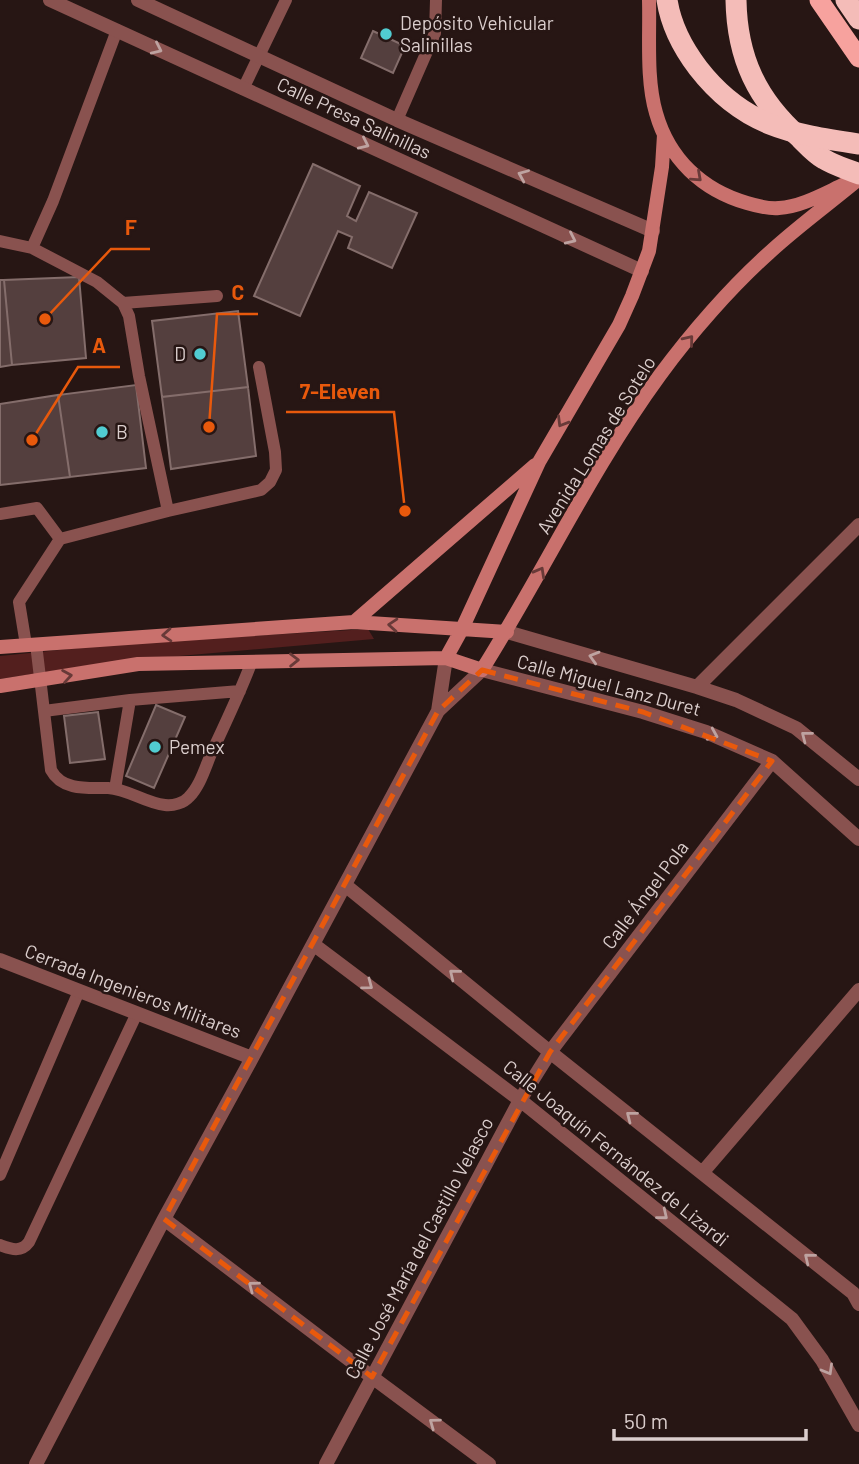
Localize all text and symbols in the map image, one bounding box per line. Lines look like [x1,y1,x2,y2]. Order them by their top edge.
place label: Depósito Vehicular Salinillas [400,11,554,56]
marker: Depósito Vehicular Salinillas [378,26,394,42]
one-way arrow [150,41,162,55]
street label: Calle Presa Salinillas [274,72,435,163]
one-way arrow [357,136,369,150]
one-way arrow [518,169,530,183]
one-way arrow [689,169,702,181]
callout: F [111,207,150,249]
text: F [125,214,137,239]
one-way arrow [563,230,576,244]
callout: C [217,272,258,314]
text: C [232,279,244,304]
callout: A [78,325,120,367]
text: A [92,332,106,357]
one-way arrow [680,335,693,347]
place label: D [174,342,186,365]
marker: D [192,346,208,362]
street label: Avenida Lomas de Sotelo [531,352,660,538]
callout: 7-Eleven [286,370,394,412]
text: 7-Eleven [300,378,380,403]
one-way arrow [557,415,570,428]
place label: B [116,420,128,443]
marker: B [94,424,110,440]
one-way arrow [532,567,545,579]
one-way arrow [388,617,399,632]
one-way arrow [161,627,172,642]
street label: Calle Miguel Lanz Duret [515,649,704,720]
one-way arrow [588,651,600,665]
one-way arrow [289,653,300,668]
one-way arrow [62,669,73,684]
one-way arrow [706,727,718,741]
one-way arrow [801,731,814,744]
place label: Pemex [169,735,225,758]
marker: Pemex [147,739,163,755]
street label: Calle Ángel Pola [596,836,693,953]
street label: Cerrada Ingenieros Militares [22,939,245,1042]
one-way arrow [449,969,461,982]
one-way arrow [360,976,373,989]
street label: Calle Joaquín Fernández de Lizardi [499,1054,734,1251]
one-way arrow [626,1112,639,1125]
street label: Calle José María del Castillo Velasco [340,1113,498,1383]
one-way arrow [655,1207,667,1220]
one-way arrow [804,1254,817,1266]
one-way arrow [248,1282,260,1295]
one-way arrow [820,1362,833,1375]
scale bar [614,1398,806,1442]
text: 50 m [624,1408,668,1433]
one-way arrow [429,1419,442,1432]

